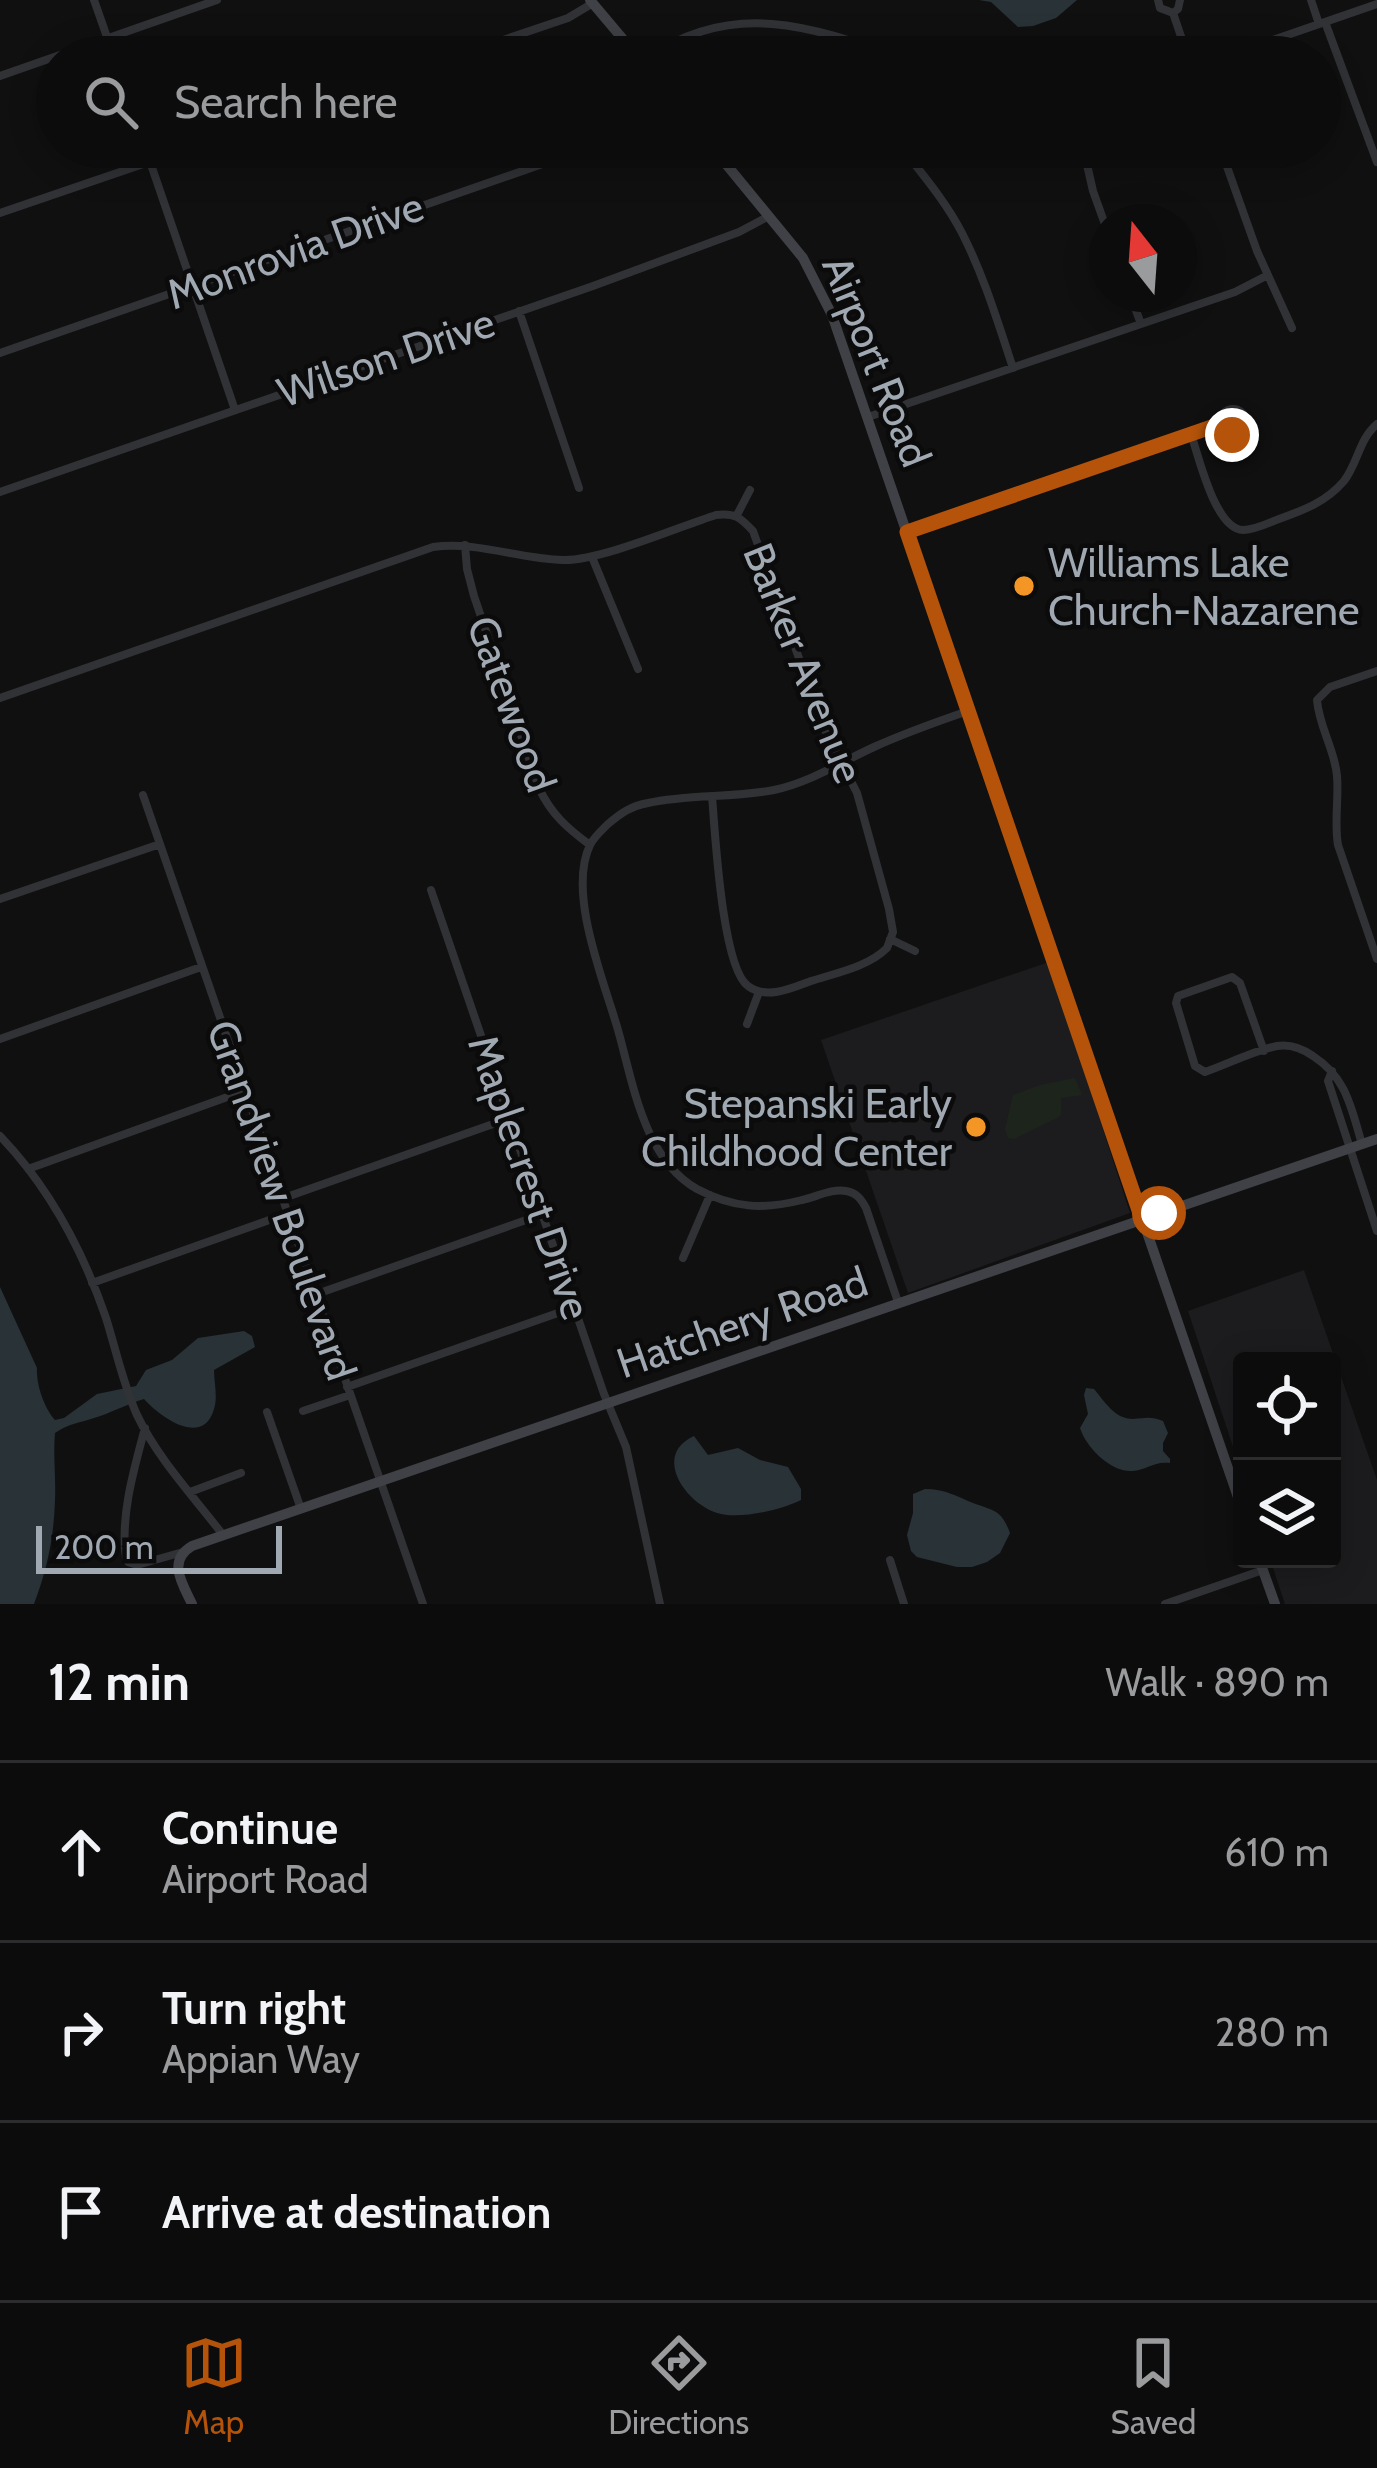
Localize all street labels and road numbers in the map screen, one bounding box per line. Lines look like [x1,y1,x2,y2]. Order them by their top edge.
street label: Monrovia Drive [160,180,430,320]
street label: Airport Road [811,248,943,474]
street label: Wilson Drive [271,296,501,418]
street label: Barker Avenue [732,536,876,790]
street label: Gatewood [456,609,568,799]
street label: Grandview Boulevard [196,1013,368,1387]
street label: Maplecrest Drive [457,1028,603,1326]
street label: Hatchery Road [610,1255,874,1389]

